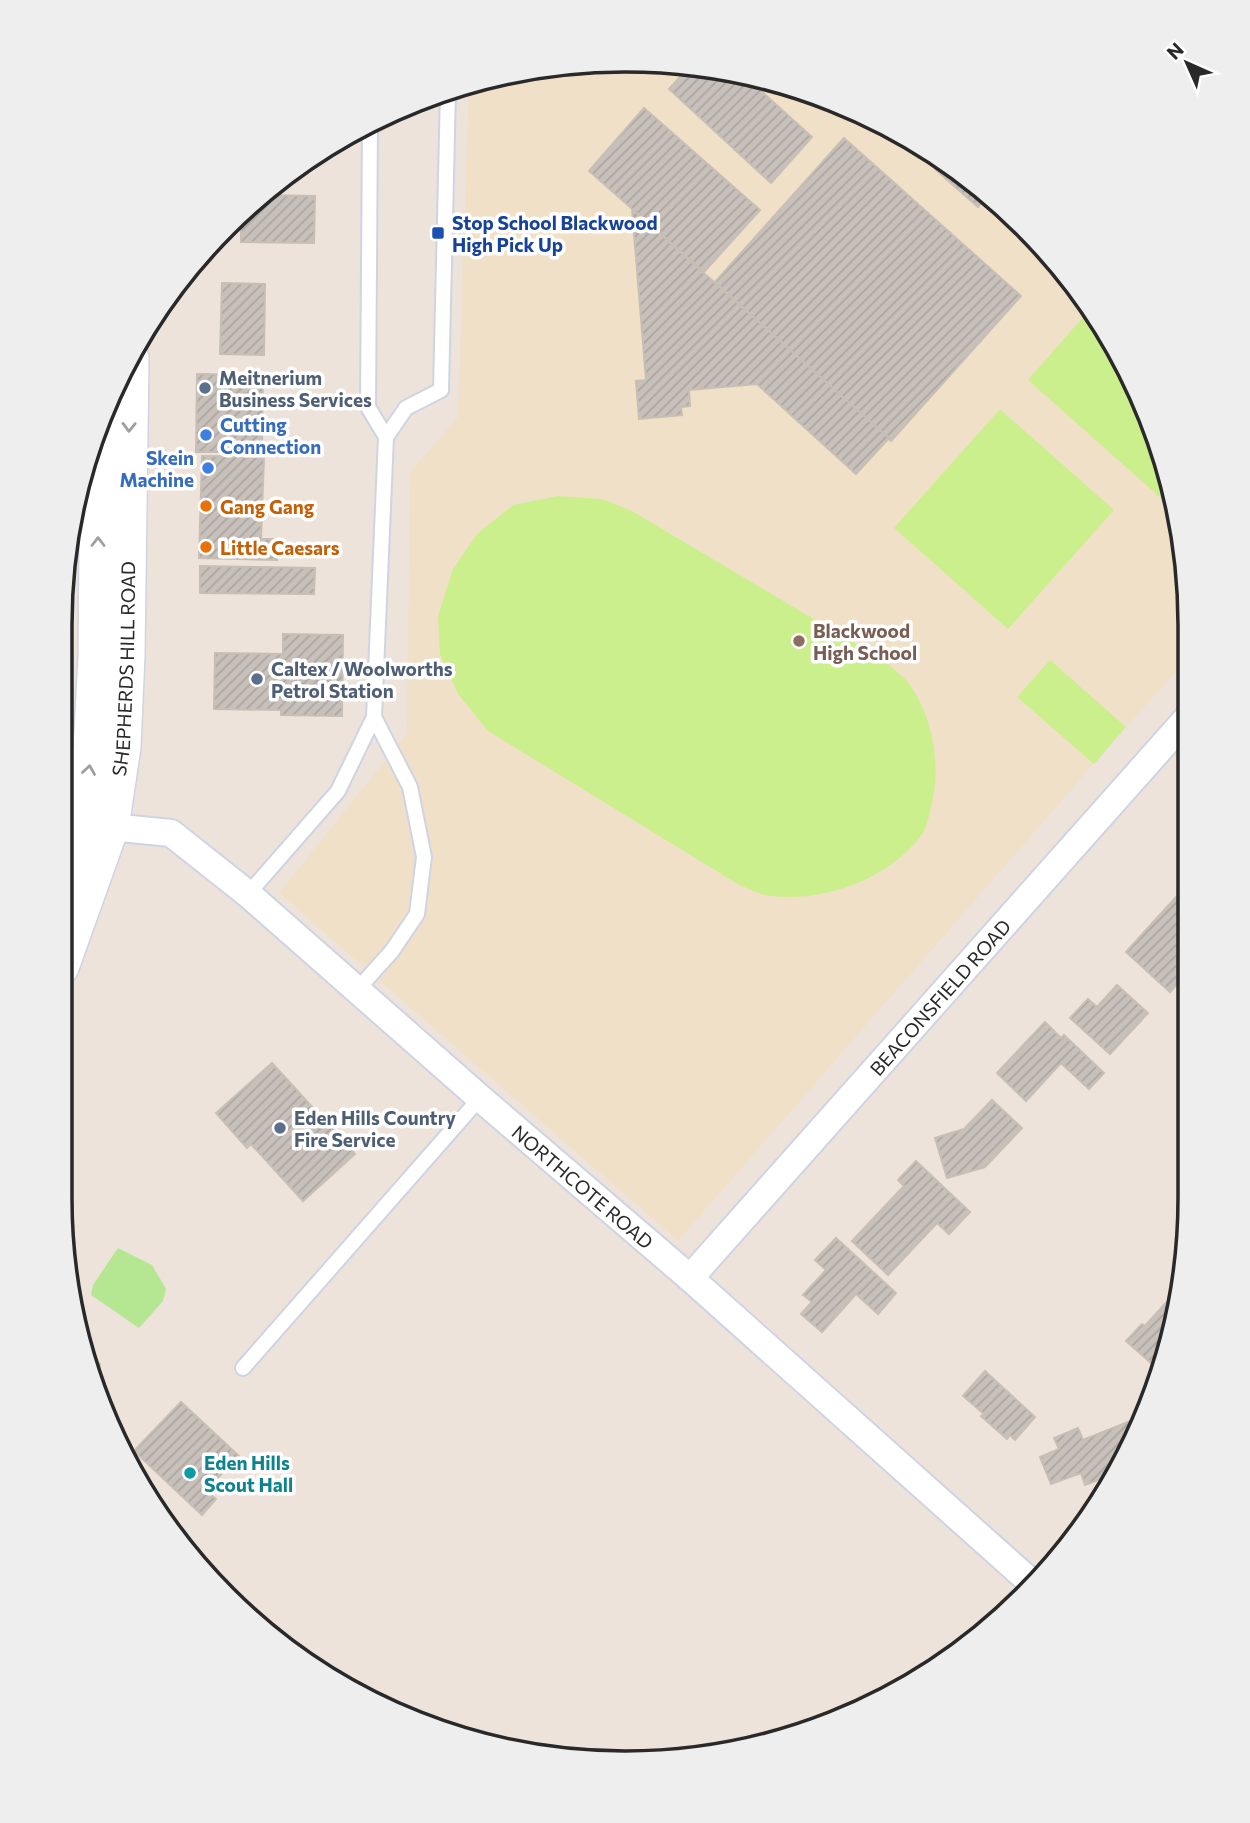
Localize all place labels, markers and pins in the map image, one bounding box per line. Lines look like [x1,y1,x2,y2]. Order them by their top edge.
place label: Stop School Blackwood High Pick Up [452,211,658,256]
marker: Stop School Blackwood High Pick Up [430,225,446,241]
place label: Meitnerium Business Services [219,366,372,411]
marker: Meitnerium Business Services [197,380,213,396]
place label: Cutting Connection [220,413,321,458]
marker: Cutting Connection [198,427,214,443]
place label: Skein Machine [119,446,194,491]
marker: Skein Machine [200,460,216,476]
place label: Gang Gang [220,495,315,518]
marker: Gang Gang [198,498,214,514]
place label: Little Caesars [220,536,340,559]
marker: Little Caesars [198,539,214,555]
place label: Blackwood High School [813,619,917,664]
marker: Blackwood High School [791,633,807,649]
place label: Caltex / Woolworths Petrol Station [271,657,453,702]
marker: Caltex / Woolworths Petrol Station [249,671,265,687]
place label: Eden Hills Country Fire Service [294,1106,456,1151]
marker: Eden Hills Country Fire Service [272,1120,288,1136]
place label: Eden Hills Scout Hall [204,1451,293,1496]
marker: Eden Hills Scout Hall [182,1465,198,1481]

